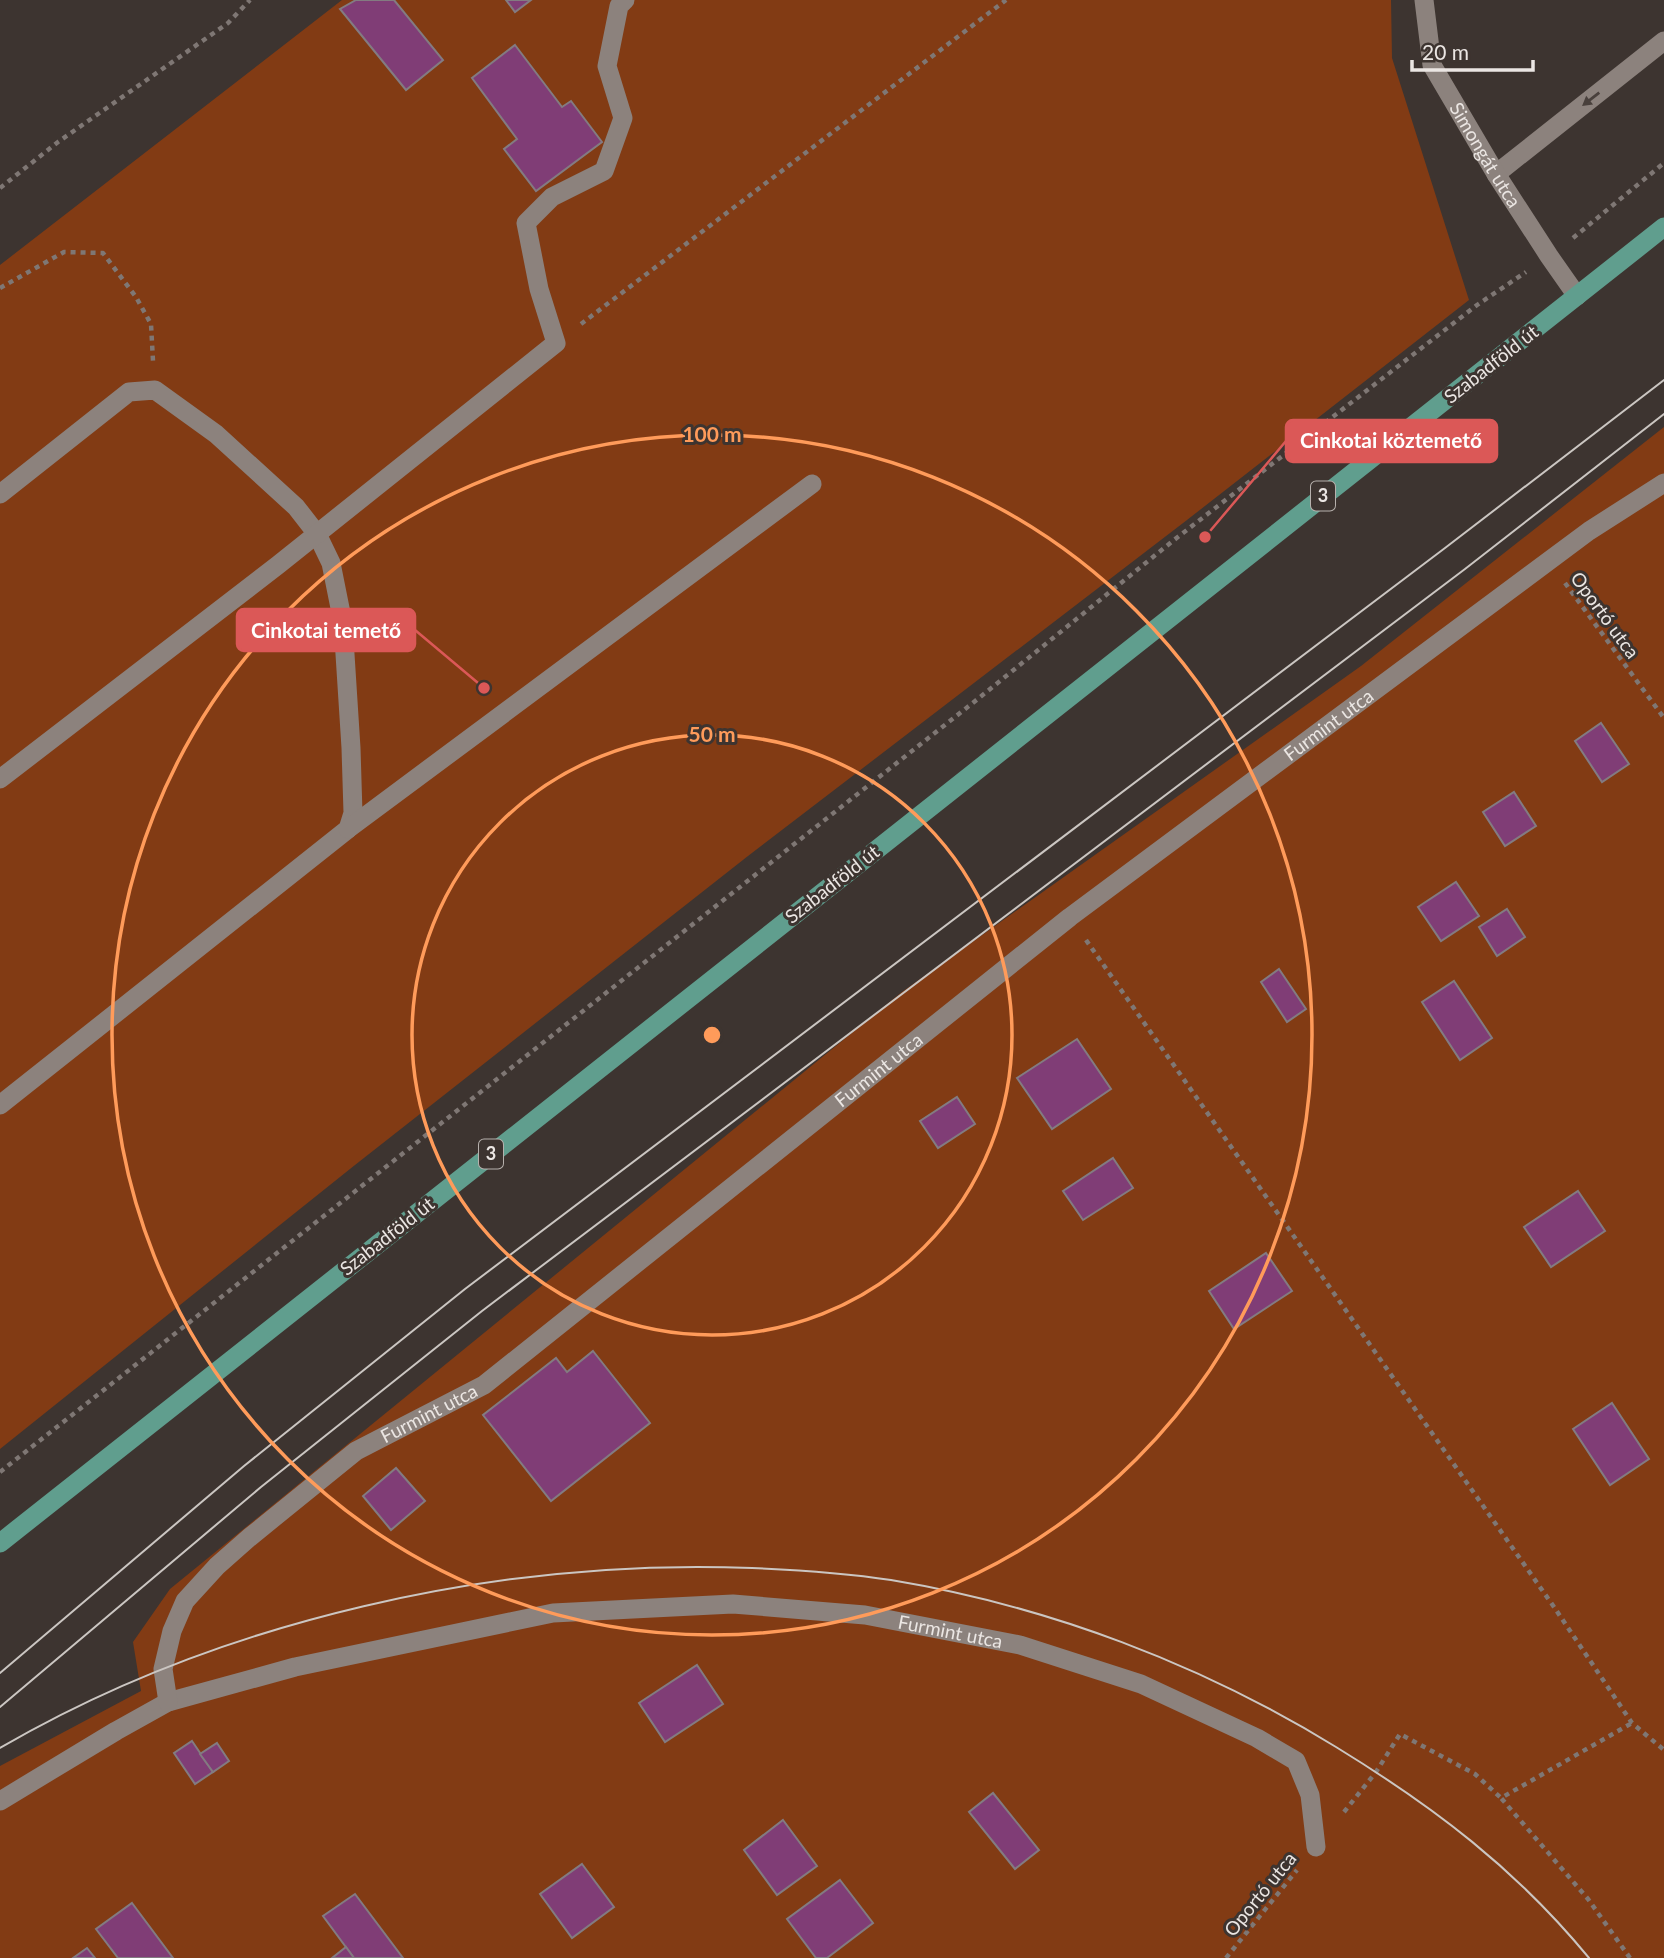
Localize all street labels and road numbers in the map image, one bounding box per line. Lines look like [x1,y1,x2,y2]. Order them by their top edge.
street label: Simongát utca [1445,98,1526,211]
street label: Szabadföld út [1439,320,1543,408]
road number: 3 [1311,482,1335,510]
street label: Oportó utca [1566,567,1645,663]
street label: Furmint utca [1279,684,1377,765]
street label: Szabadföld út [780,840,884,928]
street label: Furmint utca [830,1027,927,1111]
road number: 3 [479,1140,503,1168]
street label: Szabadföld út [335,1192,439,1280]
street label: Furmint utca [376,1378,481,1447]
street label: Furmint utca [896,1610,1005,1652]
street label: Oportó utca [1219,1847,1301,1940]

